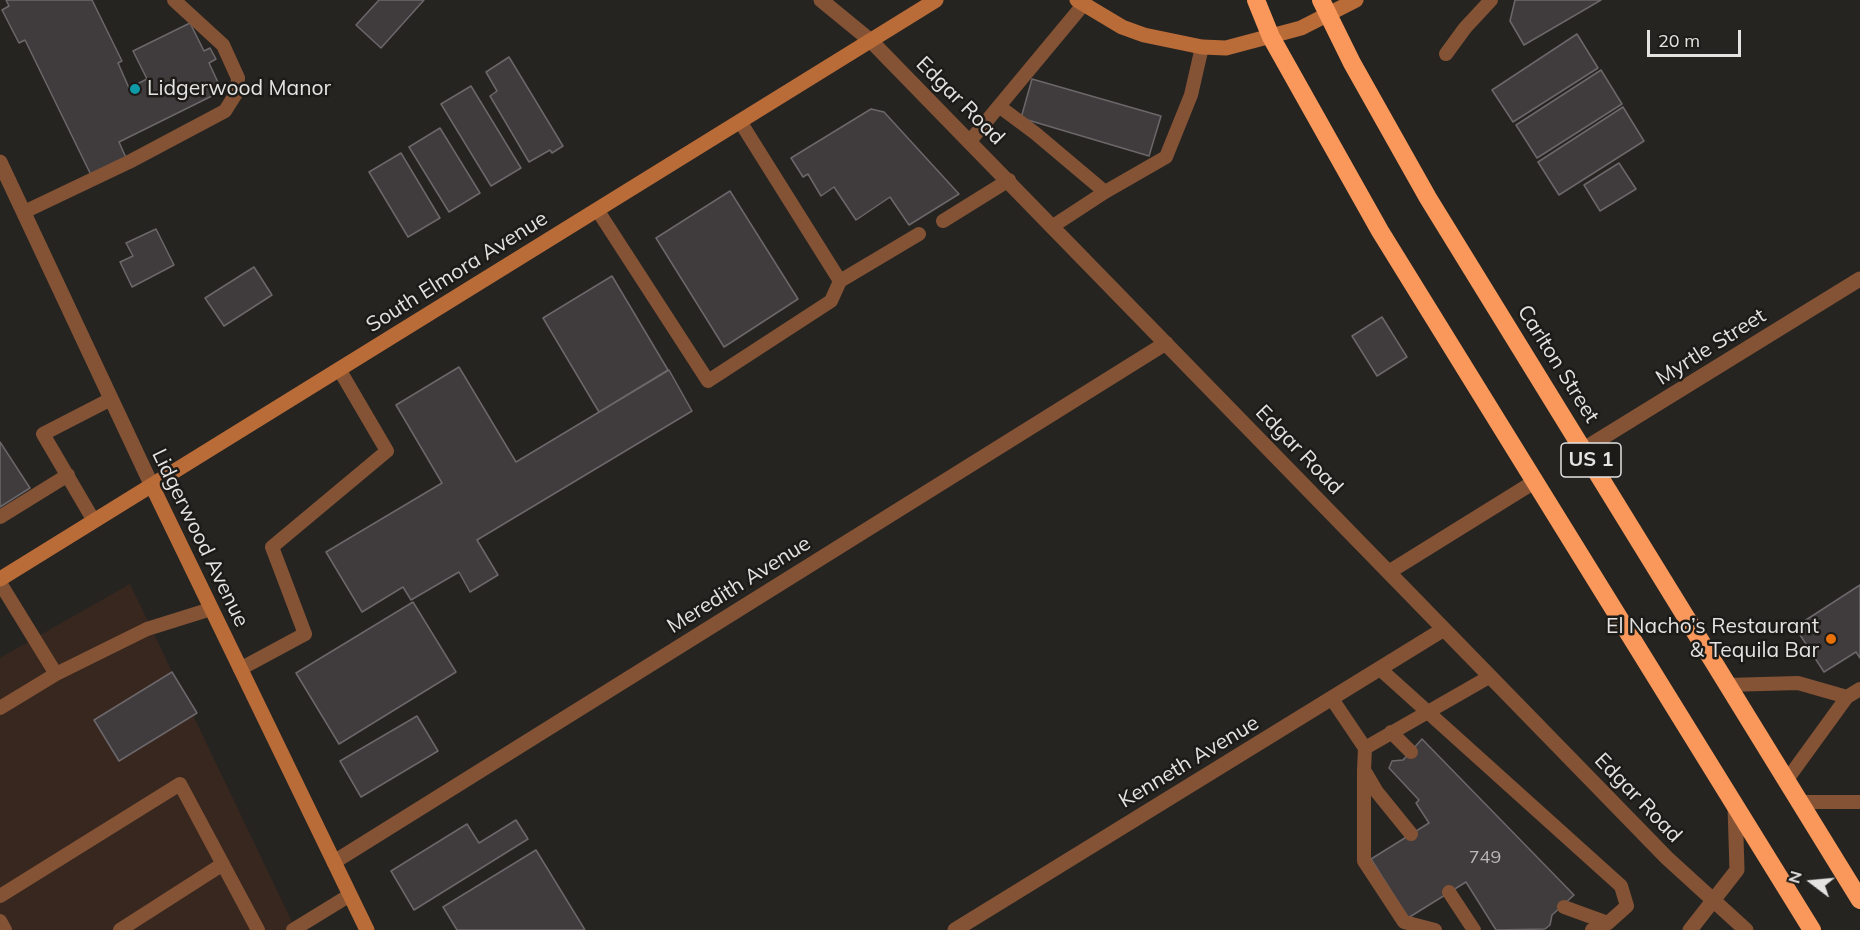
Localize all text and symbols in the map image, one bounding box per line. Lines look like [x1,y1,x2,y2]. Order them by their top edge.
scale bar [1650,18,1744,56]
text: 20 m [1658,29,1700,52]
street label: Edgar Road [911,52,1009,150]
place label: Lidgerwood Manor [147,76,331,102]
marker: Lidgerwood Manor [128,82,142,96]
street label: South Elmora Avenue [362,206,552,338]
street label: Carlton Street [1512,300,1604,428]
street label: Myrtle Street [1651,303,1771,391]
street label: Edgar Road [1250,400,1348,500]
road number: US 1 [1561,443,1621,477]
street label: Lidgerwood Avenue [146,445,254,631]
street label: Meredith Avenue [663,531,815,639]
place label: El Nacho’s Restaurant & Tequila Bar [1606,614,1819,664]
marker: El Nacho’s Restaurant & Tequila Bar [1824,632,1838,646]
street label: Kenneth Avenue [1114,710,1264,814]
street label: Edgar Road [1589,748,1687,848]
house number: 749 [1469,847,1501,869]
north arrow [1782,852,1842,912]
text: N [1783,868,1806,886]

